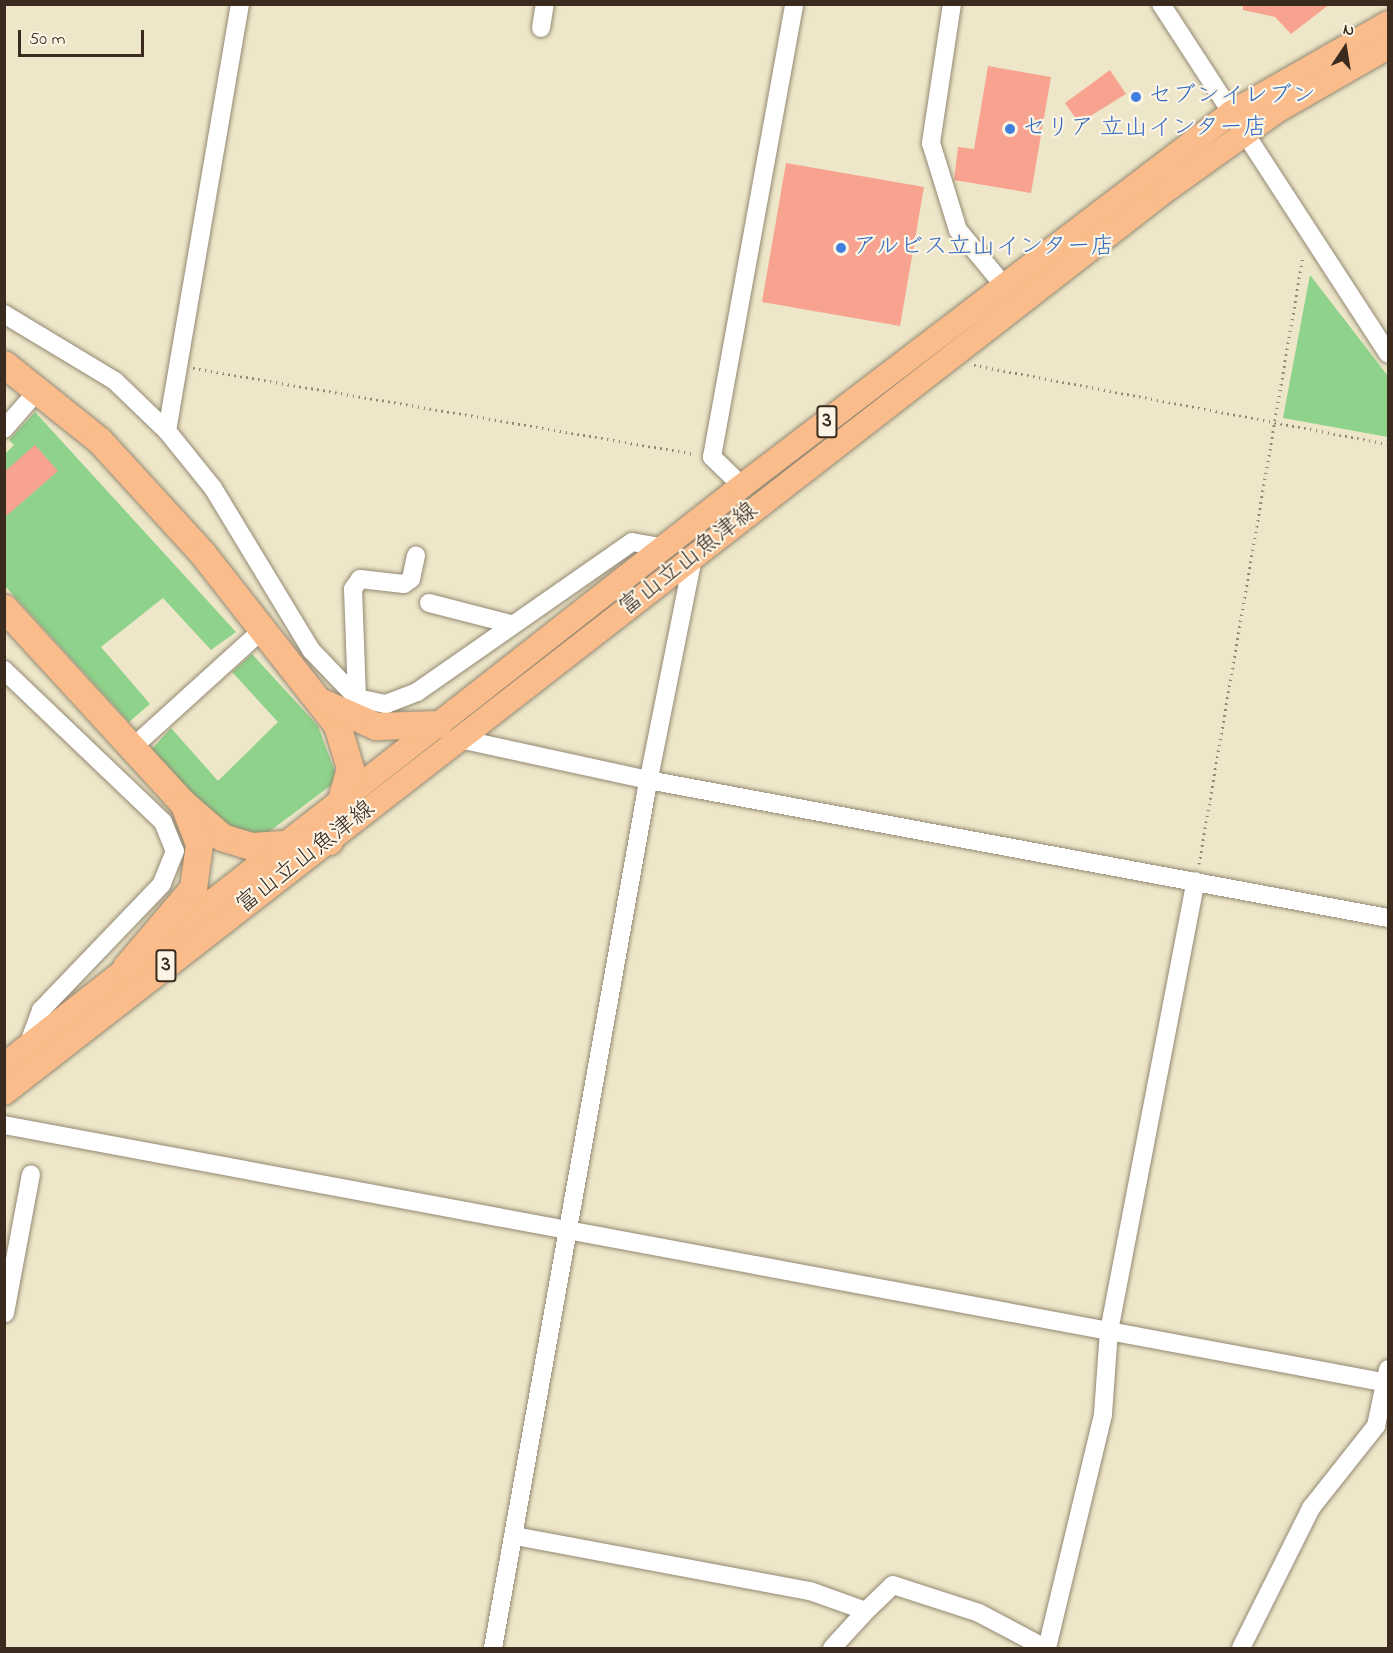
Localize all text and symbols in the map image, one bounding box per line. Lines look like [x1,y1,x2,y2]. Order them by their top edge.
scale bar [21,18,147,56]
north arrow [1315,18,1375,78]
text: N [1341,18,1357,43]
text: 50 m [29,27,66,53]
place label: セブンイレブン [1148,83,1316,111]
marker: セブンイレブン [1129,90,1143,104]
place label: セリア 立山インター店 [1022,115,1268,143]
marker: セリア 立山インター店 [1003,122,1017,136]
place label: アルビス立山インター店 [853,234,1117,262]
marker: アルビス立山インター店 [834,241,848,255]
road number: 3 [815,403,839,441]
street label: 富山立山魚津線 [614,497,764,623]
street label: 富山立山魚津線 [231,795,381,921]
road number: 3 [154,947,178,985]

